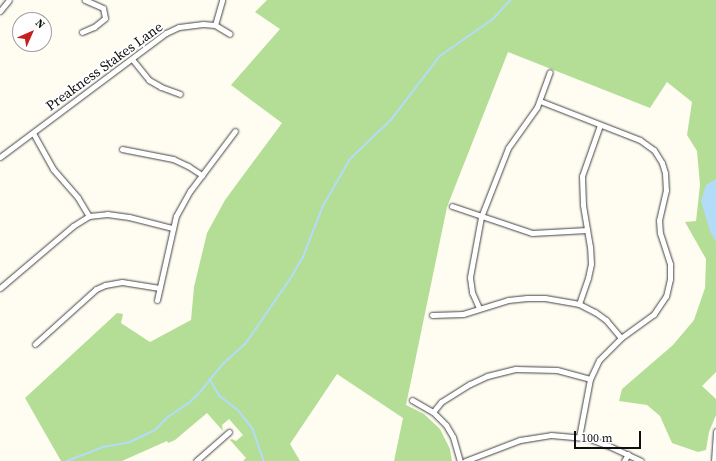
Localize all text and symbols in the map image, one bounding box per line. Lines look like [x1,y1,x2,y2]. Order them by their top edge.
north arrow [12,12,52,52]
text: N [32,16,48,32]
street label: Preakness Stakes Lane [42,18,166,114]
scale bar [576,423,643,449]
text: 100 m [581,430,613,446]

